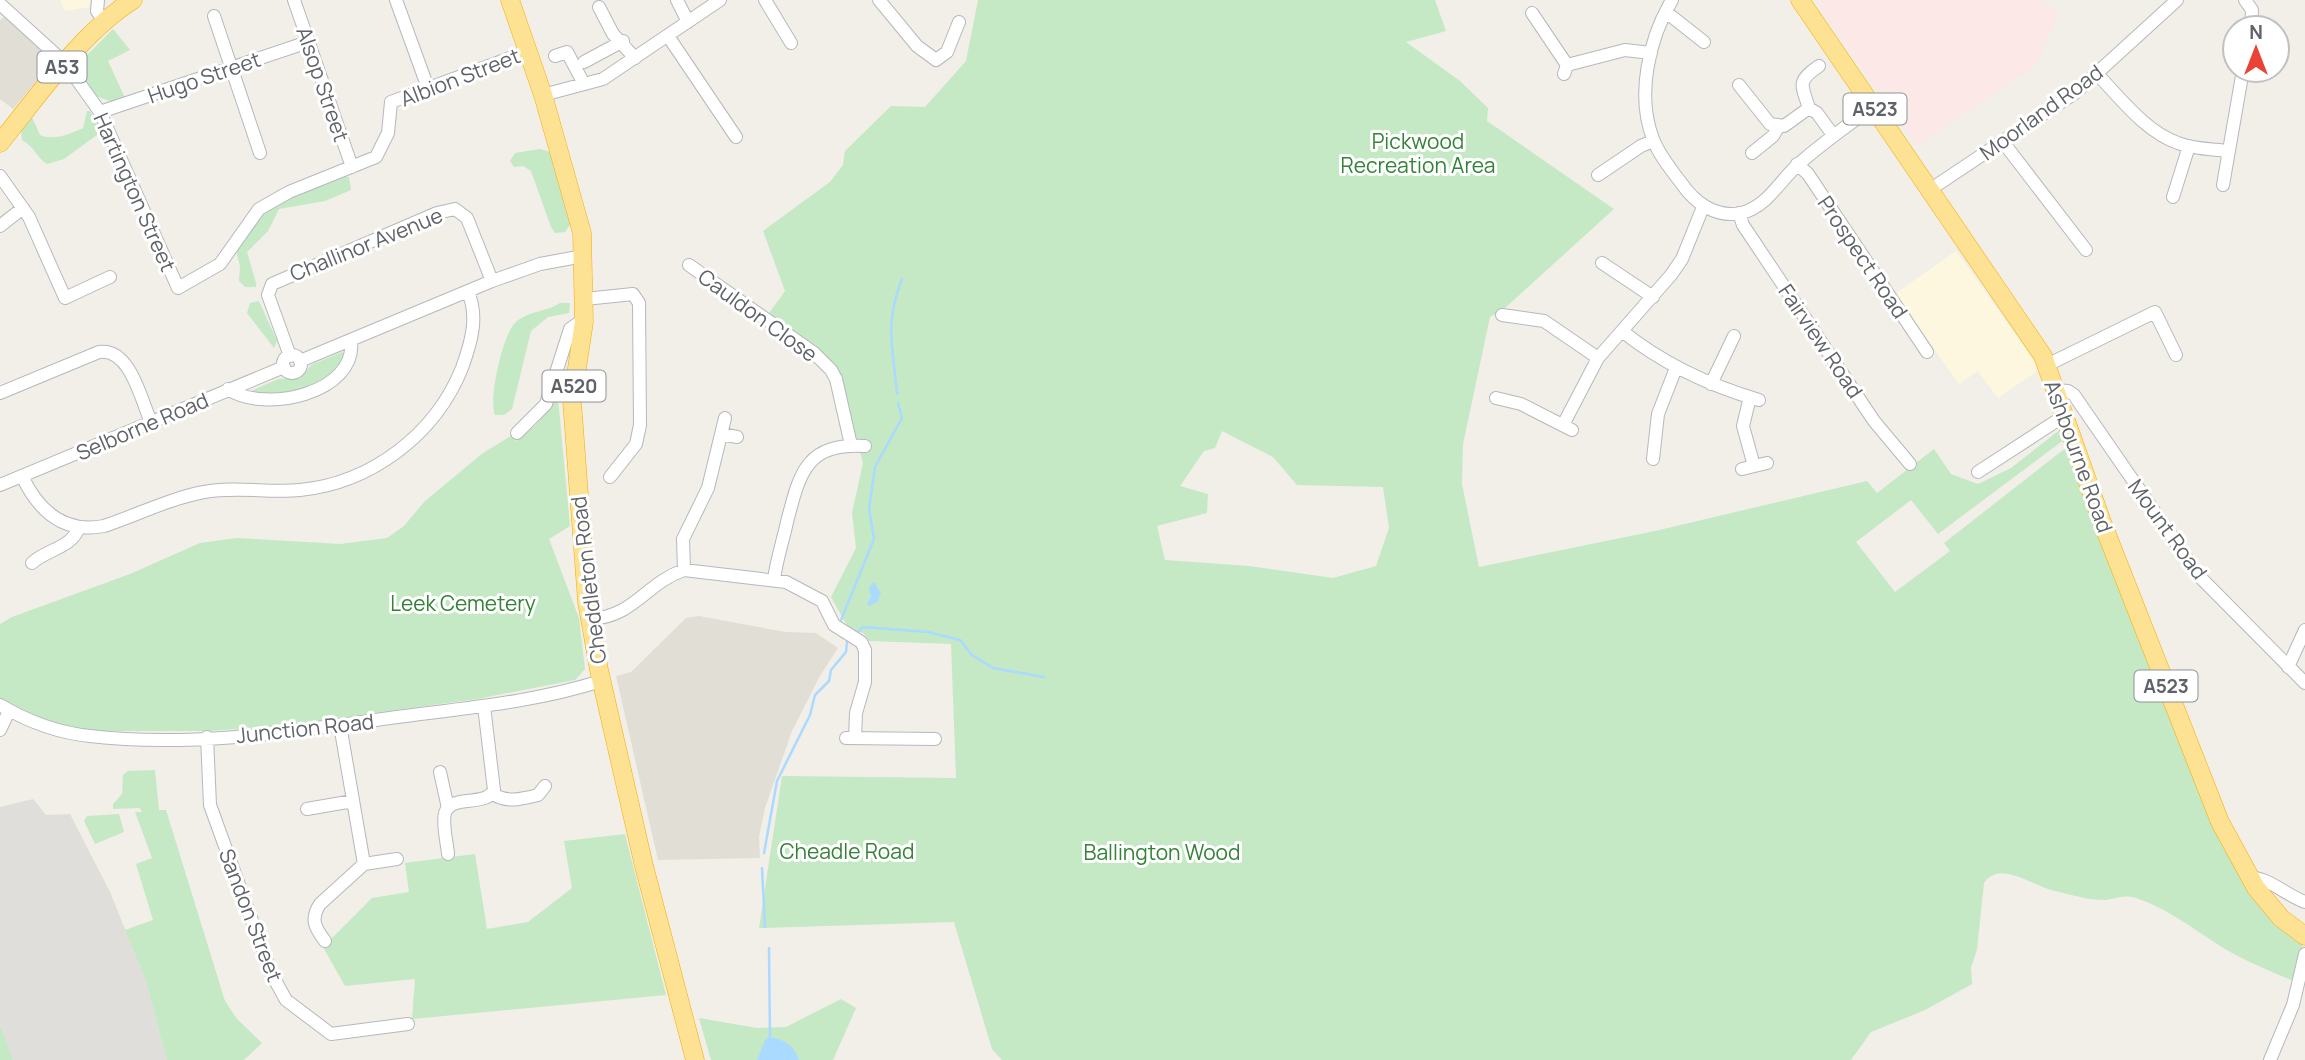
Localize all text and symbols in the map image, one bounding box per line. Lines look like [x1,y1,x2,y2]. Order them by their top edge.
north arrow [2221,14,2291,84]
text: N [2249,19,2263,45]
street label: Alsop Street [290,23,356,145]
street label: Albion Street [396,41,524,113]
street label: Hugo Street [144,45,264,109]
road number: A53 [38,52,86,82]
street label: Moorland Road [1974,58,2108,166]
road number: A523 [1843,94,1906,124]
street label: Hartington Street [88,108,182,276]
park label: Pickwood Recreation Area [1340,127,1496,179]
street label: Prospect Road [1812,190,1914,324]
street label: Challinor Avenue [285,201,447,287]
street label: Cauldon Close [693,262,823,368]
street label: Fairview Road [1773,279,1869,403]
road number: A520 [542,370,606,402]
street label: Ashbourne Road [2038,376,2120,536]
street label: Selborne Road [72,386,212,466]
street label: Mount Road [2122,473,2214,585]
street label: Cheddleton Road [564,495,612,665]
park label: Leek Cemetery [390,589,536,617]
road number: A523 [2134,670,2198,702]
street label: Junction Road [235,707,375,749]
park label: Cheadle Road [780,837,914,865]
park label: Ballington Wood [1084,838,1240,866]
street label: Sandon Street [213,845,289,985]

